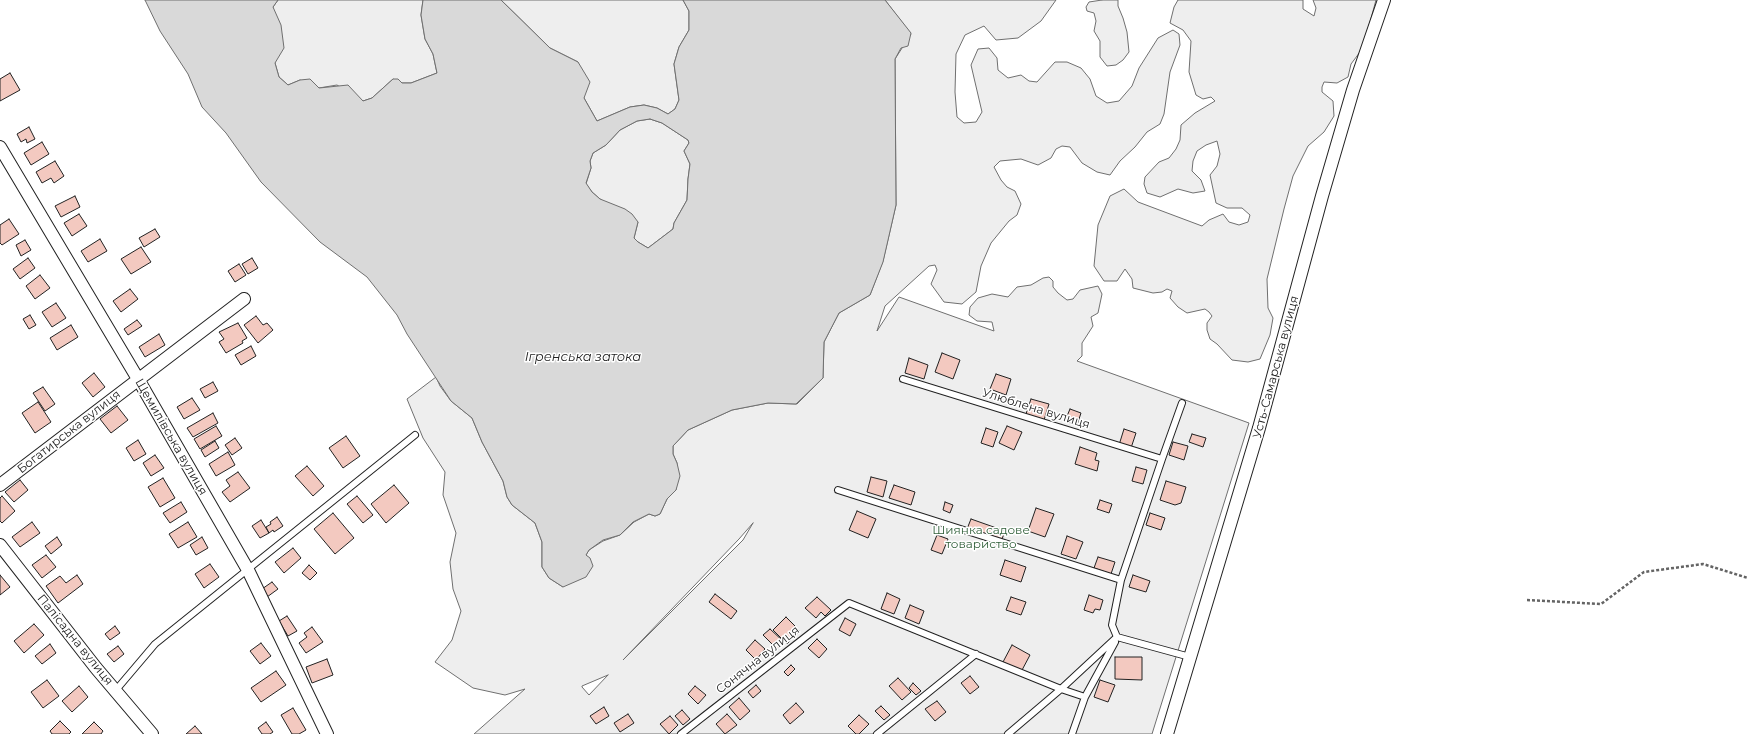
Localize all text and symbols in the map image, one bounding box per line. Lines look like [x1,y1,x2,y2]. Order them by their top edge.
street label: Усть-Самарська вулиця [1250,294,1302,440]
water label: Ігренська затока [525,349,641,365]
street label: Щемилівська вулиця [132,376,210,498]
street label: Улюблена вулиця [980,386,1092,432]
street label: Богатирська вулиця [15,387,123,477]
park label: Шиянка садове товариство [932,523,1030,551]
street label: Палісадна вулиця [34,592,116,688]
street label: Сонячна вулиця [713,623,803,697]

